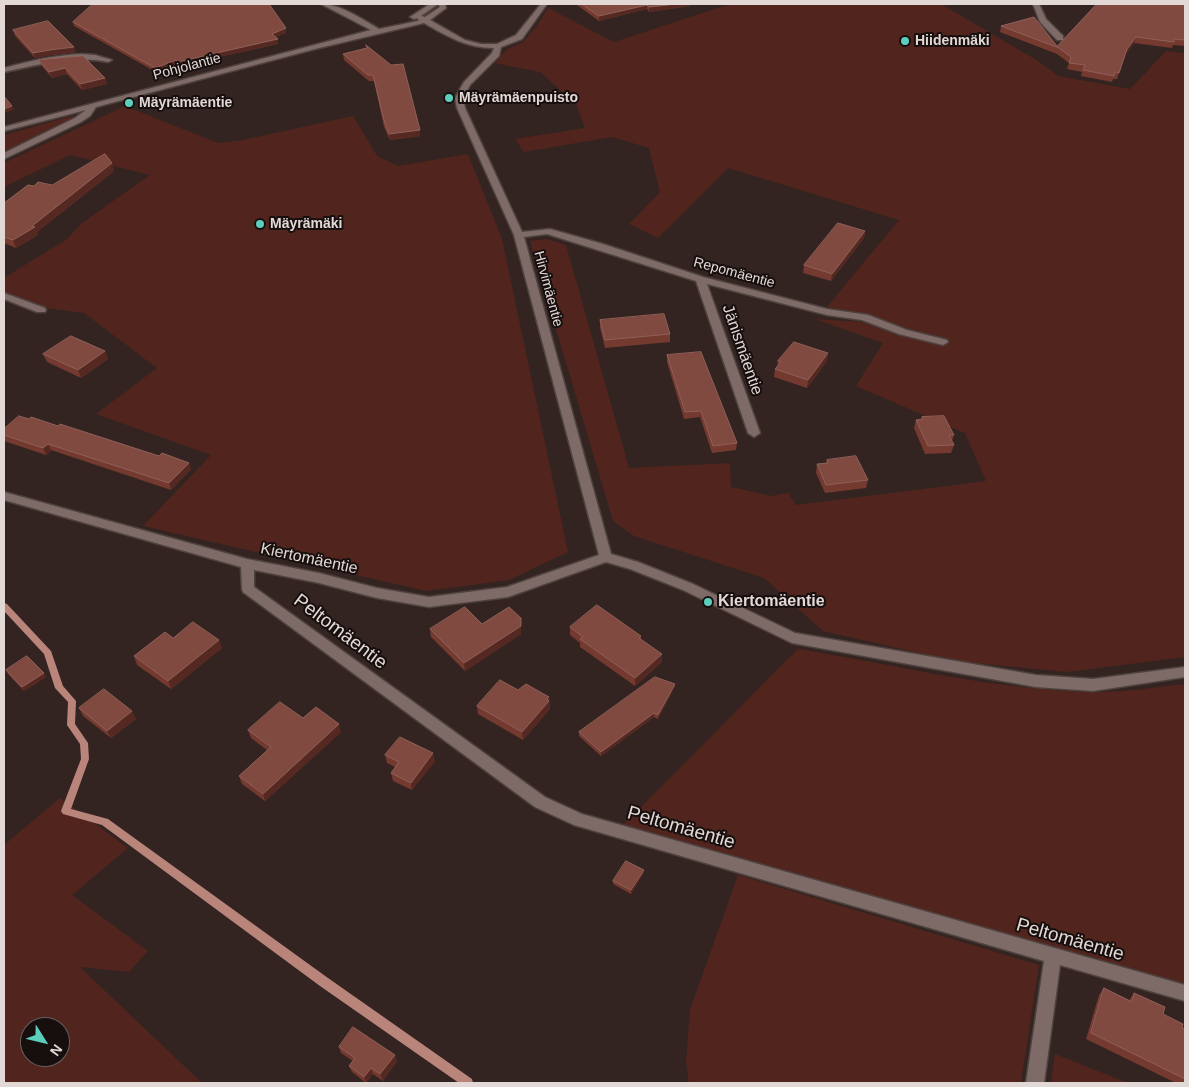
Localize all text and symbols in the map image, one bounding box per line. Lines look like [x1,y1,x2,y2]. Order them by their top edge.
place label: Hiidenmäki [915,33,990,49]
marker: Hiidenmäki [899,35,911,47]
street label: Pohjolantie [151,50,223,84]
place label: Mäyrämäenpuisto [459,90,578,106]
marker: Mäyrämäenpuisto [443,92,455,104]
place label: Mäyrämäentie [139,95,232,111]
marker: Mäyrämäentie [123,97,135,109]
place label: Mäyrämäki [270,216,342,232]
marker: Mäyrämäki [254,218,266,230]
street label: Hirvimäentie [530,249,566,329]
street label: Repomäentie [692,254,776,292]
street label: Jänismäentie [718,302,766,398]
street label: Kiertomäentie [259,539,359,579]
street label: Peltomäentie [289,590,391,674]
place label: Kiertomäentie [718,592,825,612]
marker: Kiertomäentie [702,596,714,608]
street label: Peltomäentie [625,802,737,854]
street label: Peltomäentie [1014,914,1126,966]
north arrow [20,1017,70,1067]
text: N [47,1041,66,1059]

